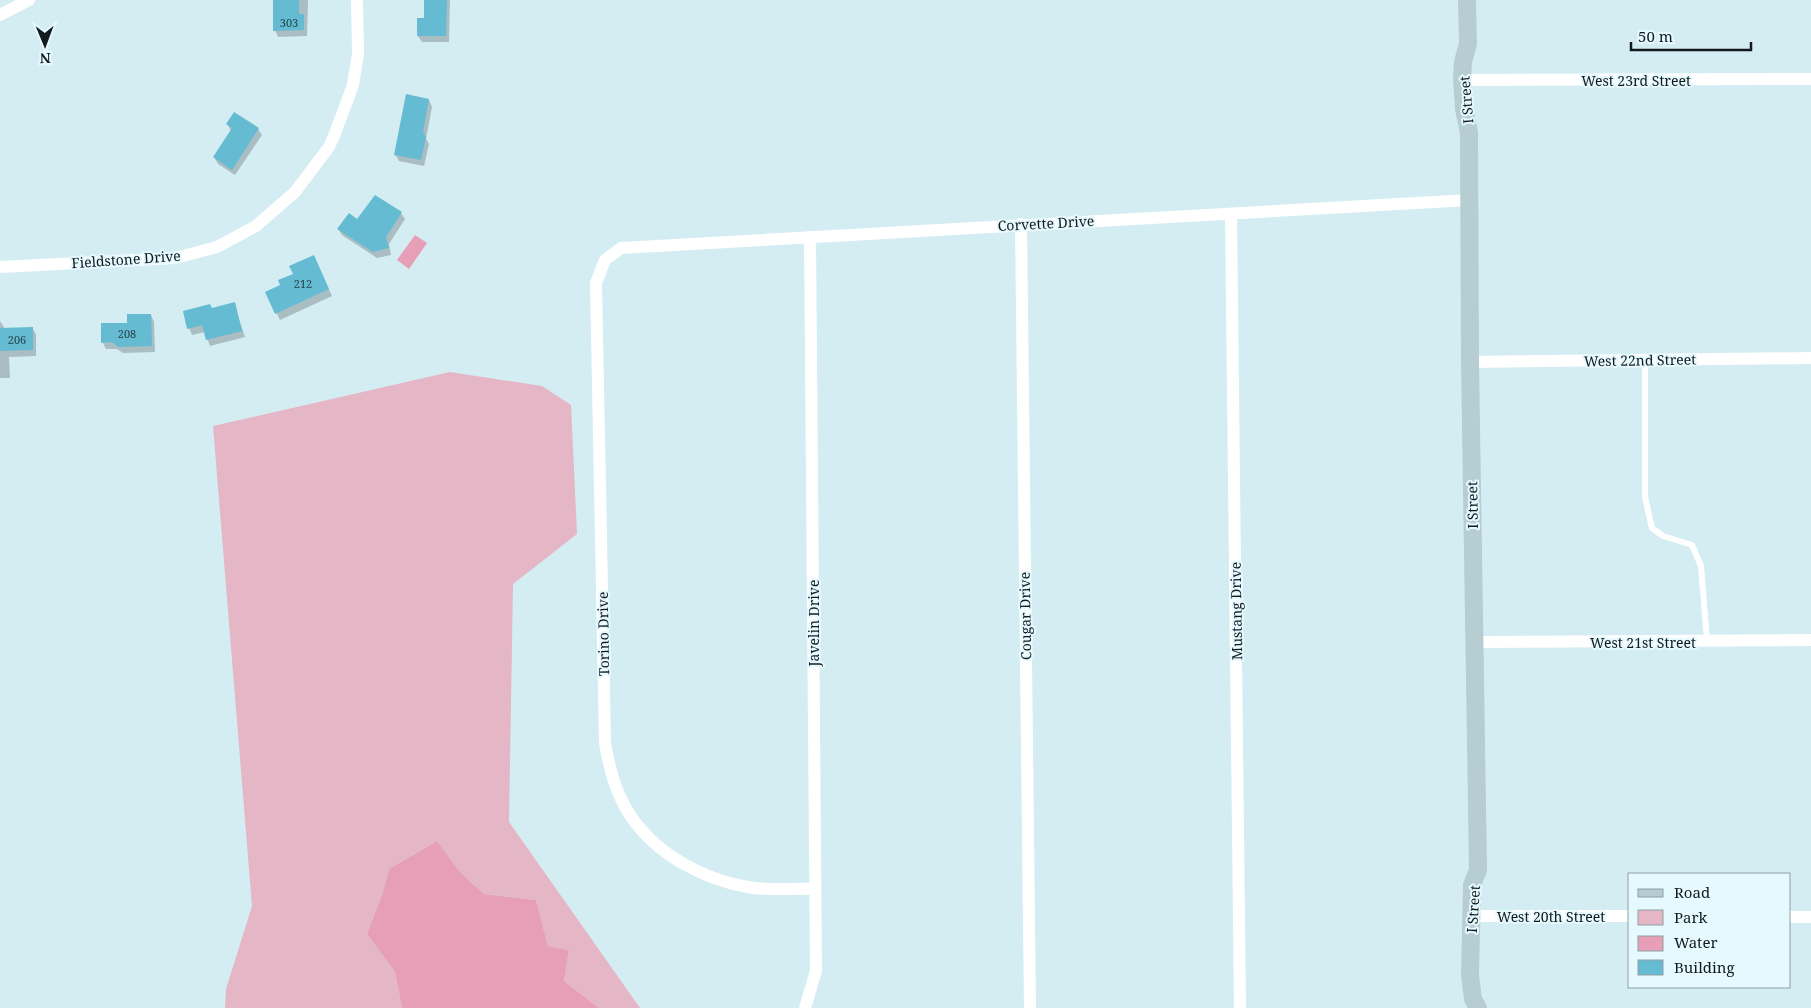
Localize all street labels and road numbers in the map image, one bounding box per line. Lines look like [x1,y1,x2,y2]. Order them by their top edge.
street label: West 23rd Street [1581,71,1691,90]
street label: I Street [1454,75,1478,125]
street label: Corvette Drive [997,211,1095,235]
street label: Fieldstone Drive [71,246,181,272]
street label: West 22nd Street [1584,350,1696,370]
street label: I Street [1462,481,1482,529]
street label: Mustang Drive [1226,562,1246,660]
street label: Cougar Drive [1015,572,1035,660]
street label: Javelin Drive [804,580,823,667]
street label: Torino Drive [593,592,613,676]
street label: West 21st Street [1590,633,1696,652]
street label: I Street [1462,884,1484,934]
street label: West 20th Street [1497,907,1605,926]

